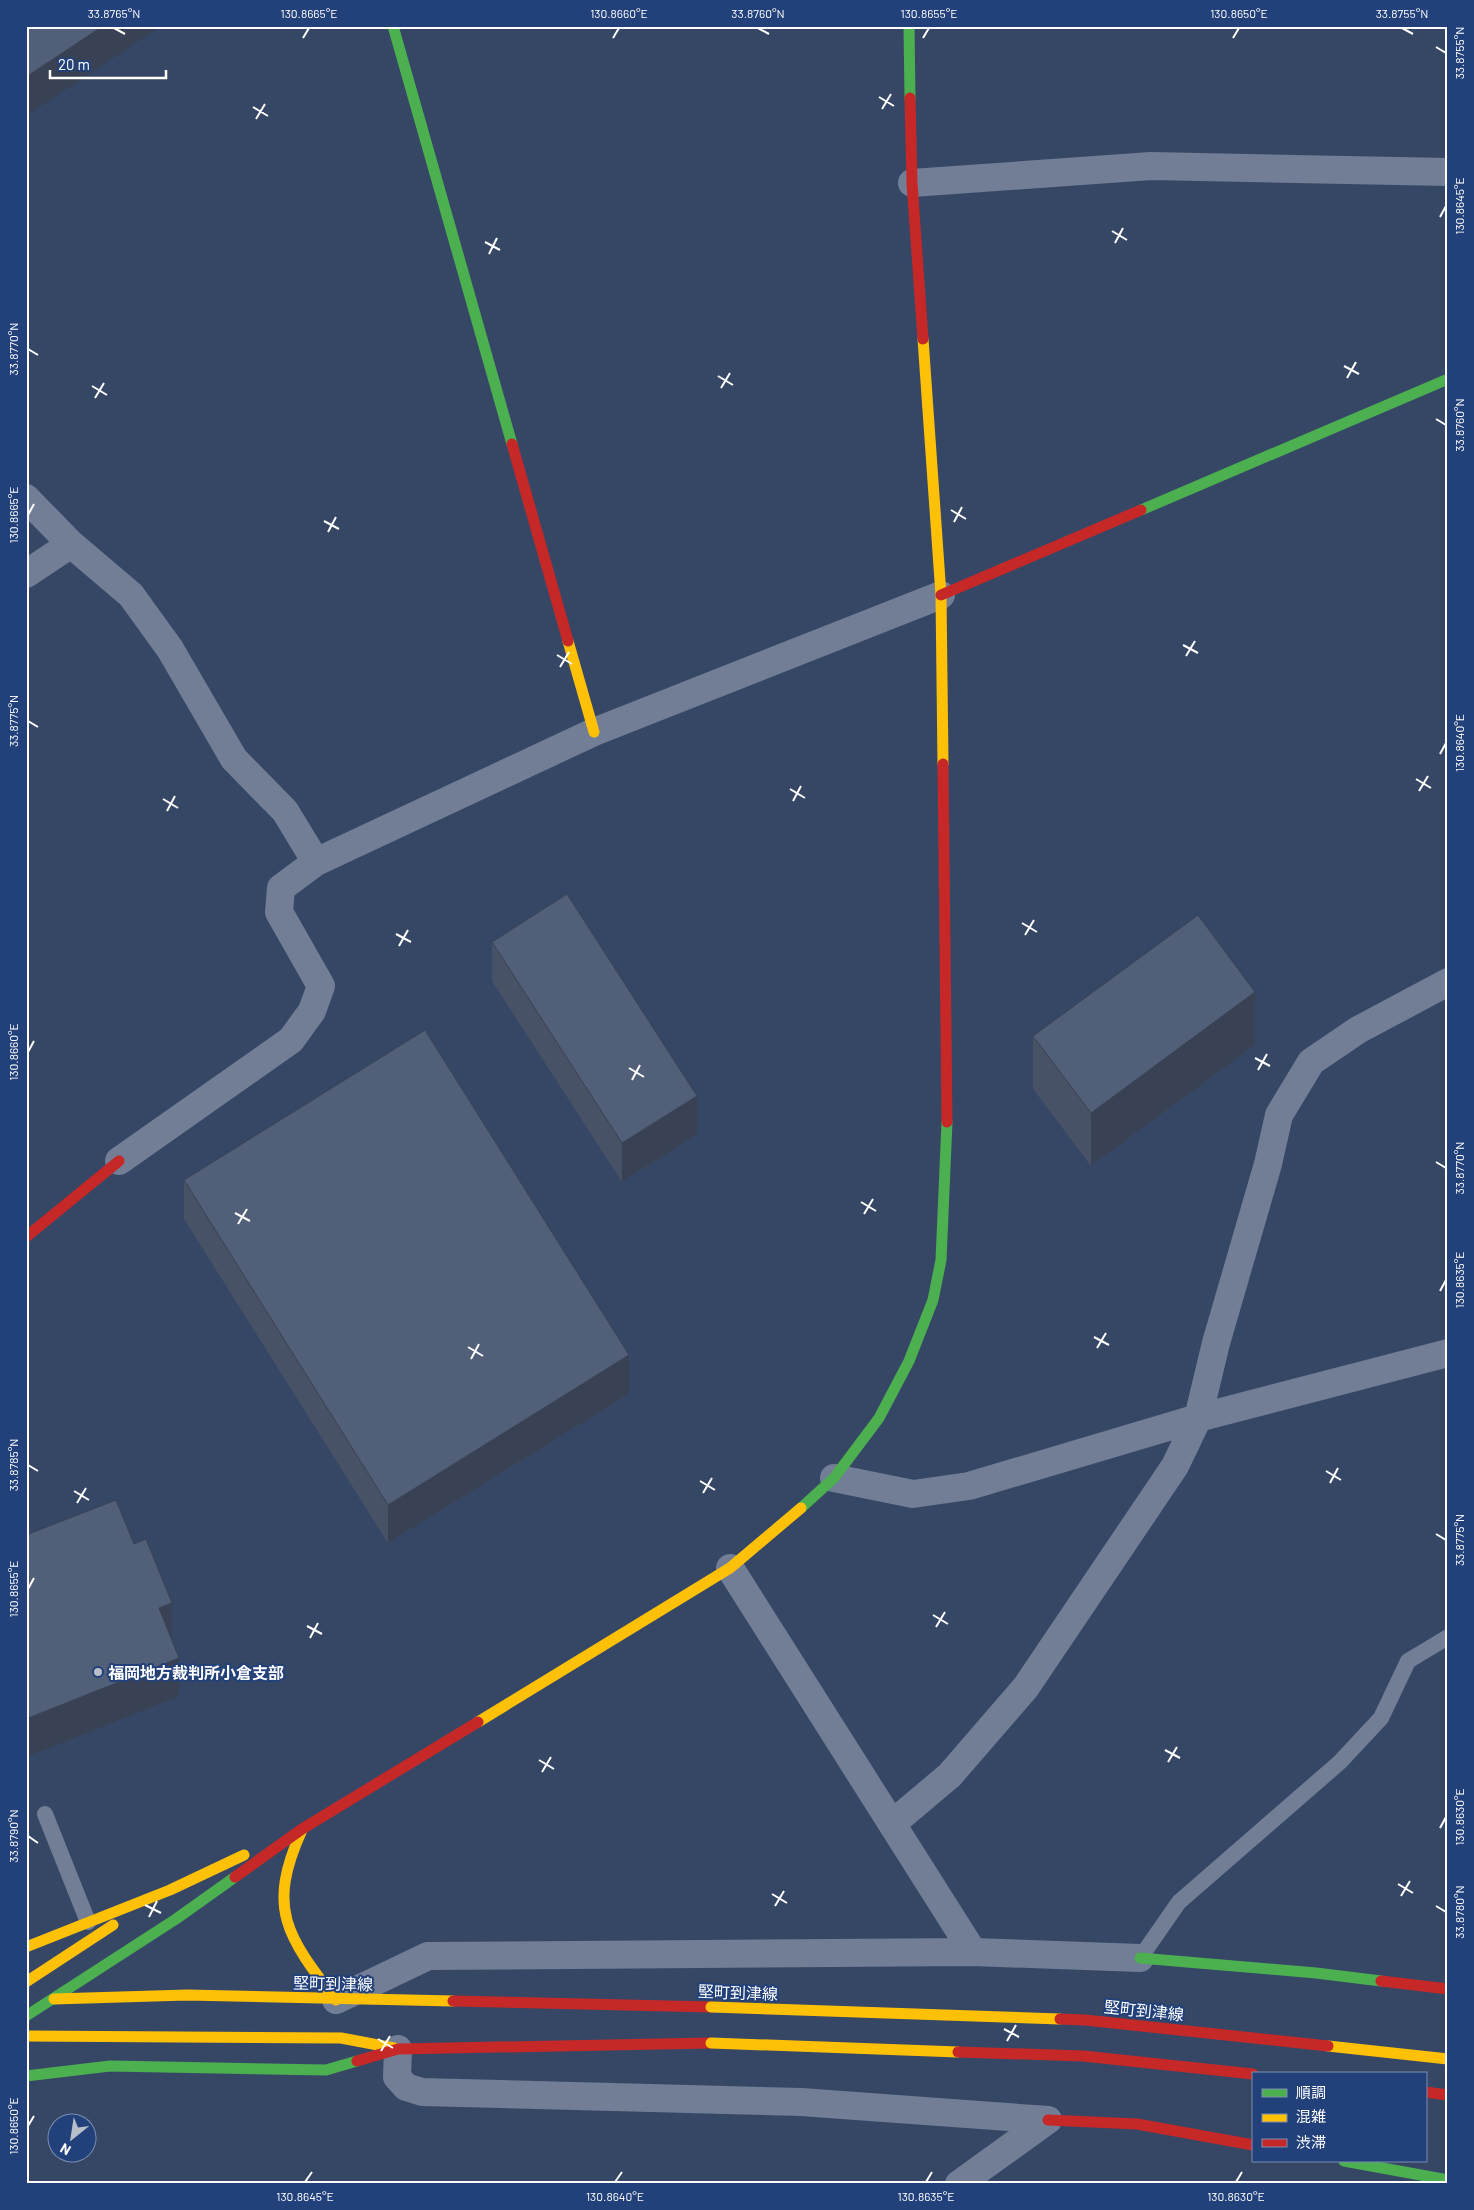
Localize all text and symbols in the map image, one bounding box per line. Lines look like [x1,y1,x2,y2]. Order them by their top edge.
text: 33.8765°N [88,6,140,20]
text: 130.8665°E [280,6,338,20]
text: 130.8660°E [590,6,648,20]
text: 33.8760°N [731,6,785,20]
text: 130.8655°E [900,6,958,20]
text: 130.8650°E [1210,6,1268,20]
text: 33.8755°N [1376,6,1428,20]
text: 33.8755°N [1452,27,1466,79]
scale bar [50,48,166,80]
text: 20 m [58,55,90,73]
text: 130.8645°E [1452,177,1466,235]
text: 33.8770°N [6,323,20,375]
text: 33.8760°N [1452,398,1466,452]
text: 130.8665°E [6,486,20,544]
text: 33.8775°N [6,695,20,747]
text: 130.8640°E [1452,714,1466,772]
text: 130.8660°E [6,1023,20,1081]
text: 33.8770°N [1452,1142,1466,1194]
text: 130.8635°E [1452,1251,1466,1309]
text: 33.8785°N [6,1439,20,1491]
text: 33.8775°N [1452,1514,1466,1566]
text: 130.8655°E [6,1560,20,1618]
place label: 福岡地方裁判所小倉支部 [108,1663,284,1682]
marker: 福岡地方裁判所小倉支部 [92,1666,104,1678]
text: 130.8630°E [1452,1788,1466,1846]
text: 33.8790°N [6,1809,20,1863]
text: 33.8780°N [1452,1885,1466,1939]
street label: 堅町到津線 [293,1973,373,1993]
street label: 堅町到津線 [698,1981,778,2003]
street label: 堅町到津線 [1103,1996,1185,2024]
legend [1252,2072,1426,2162]
text: 順調 [1296,2083,1326,2101]
text: 130.8650°E [6,2097,20,2155]
text: 混雑 [1296,2107,1326,2125]
north arrow [48,2112,98,2162]
text: 渋滞 [1296,2133,1326,2151]
text: N [57,2140,74,2159]
text: 130.8645°E [276,2189,334,2203]
text: 130.8640°E [586,2189,644,2203]
text: 130.8635°E [897,2189,955,2203]
text: 130.8630°E [1207,2189,1265,2203]

